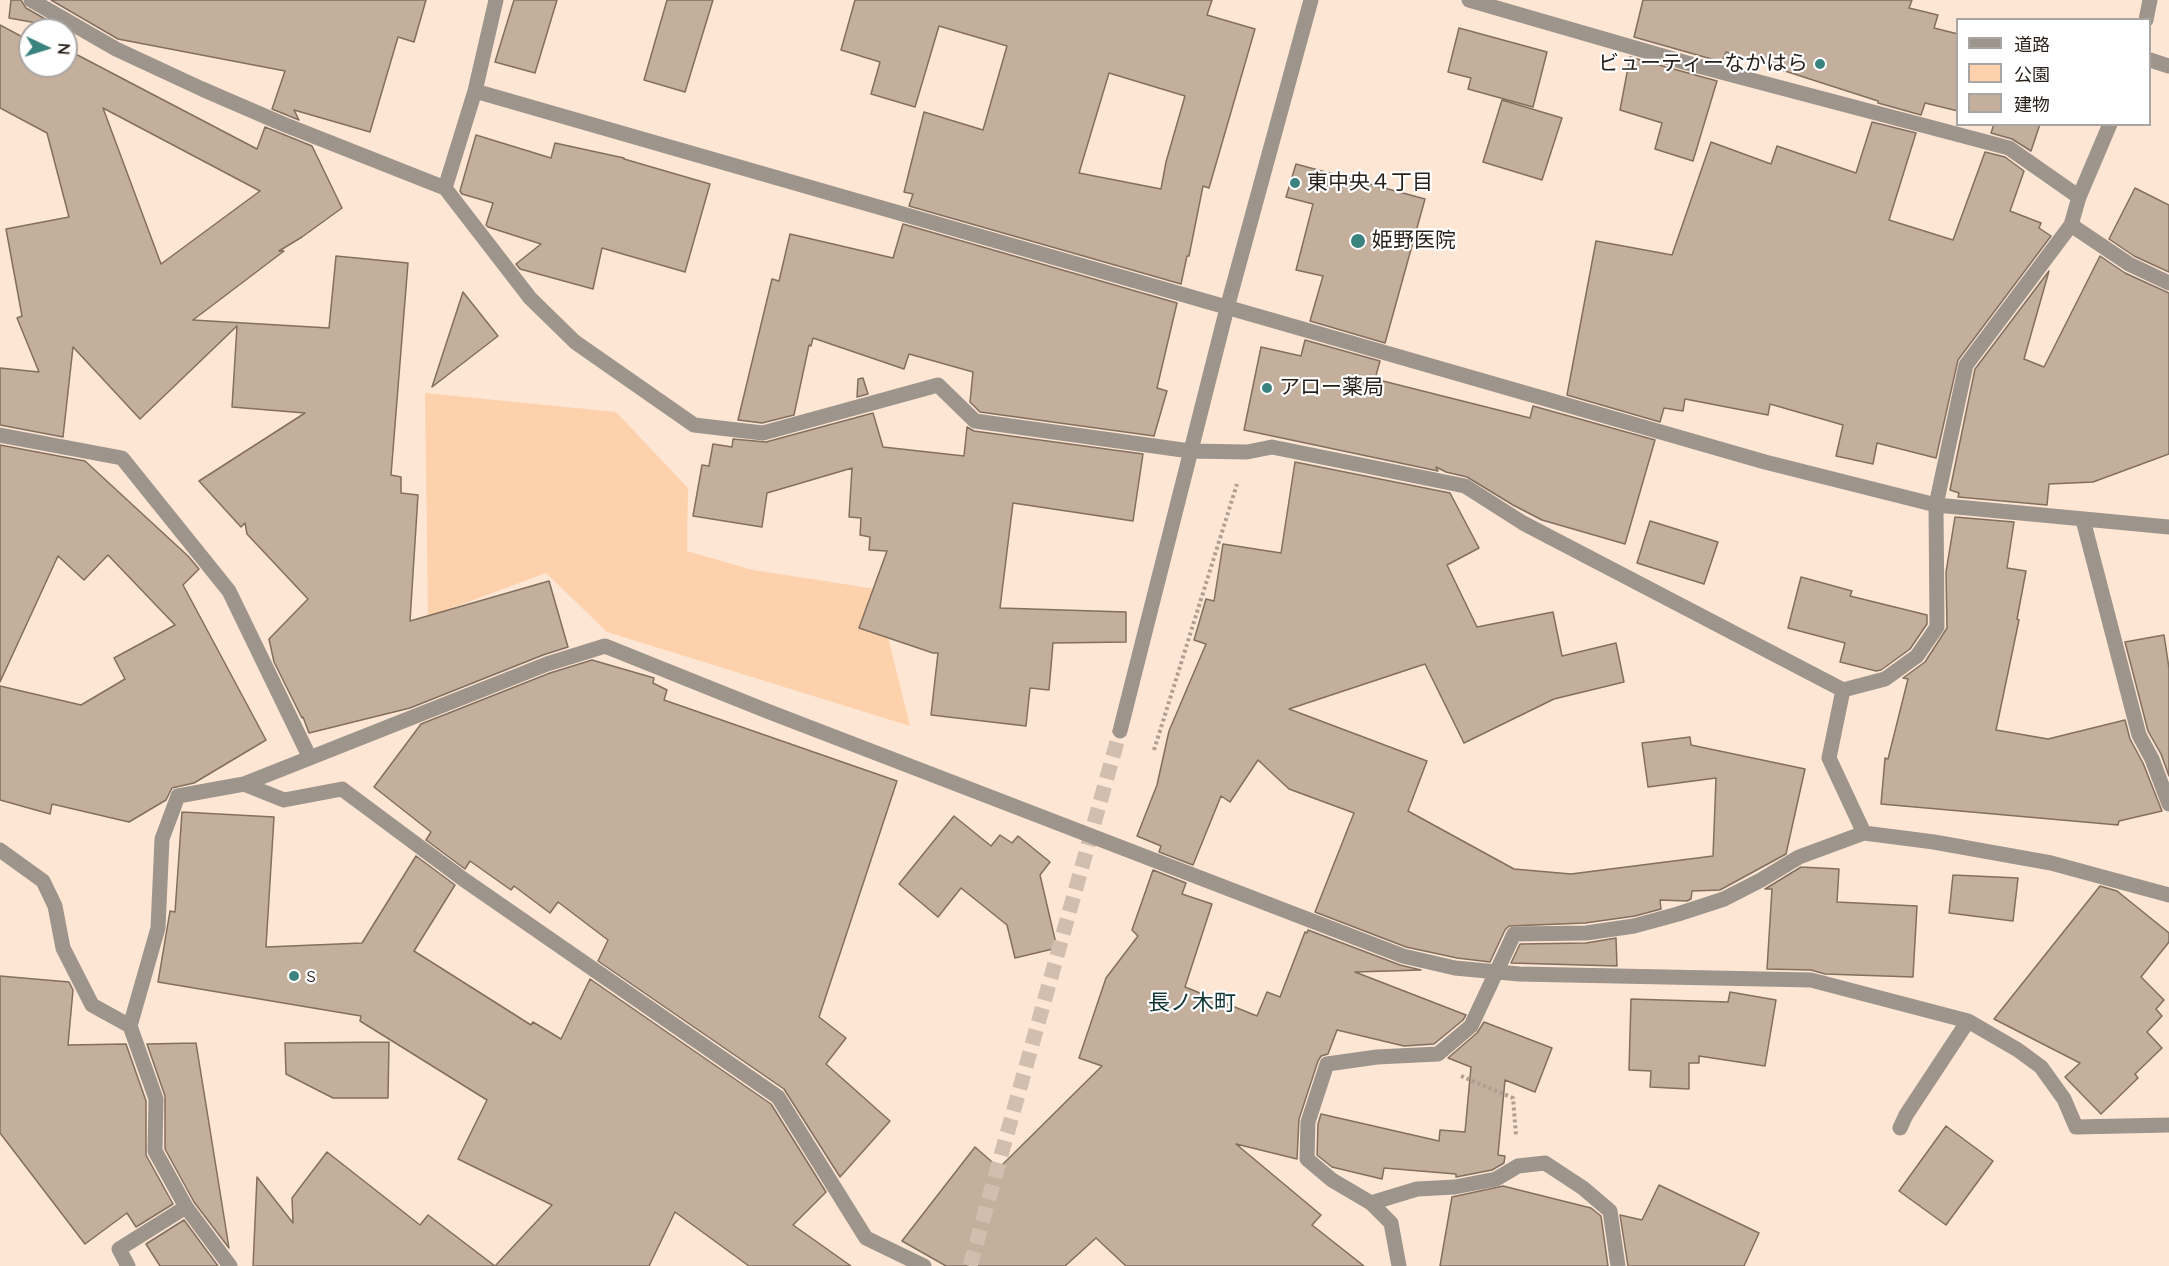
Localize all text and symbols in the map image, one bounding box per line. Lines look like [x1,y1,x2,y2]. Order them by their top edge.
north arrow [18,18,78,78]
legend [1956,18,2151,126]
text: 道路 [2014,33,2050,56]
text: N [54,43,74,56]
place label: ビューティーなかはら [1598,51,1808,77]
marker: ビューティーなかはら [1813,57,1827,71]
text: 公園 [2014,63,2050,86]
text: 建物 [2014,93,2050,116]
place label: 東中央４丁目 [1307,170,1433,196]
marker: 東中央４丁目 [1288,176,1302,190]
place label: 姫野医院 [1372,228,1456,254]
marker: 姫野医院 [1349,232,1367,250]
place label: アロー薬局 [1279,375,1384,401]
marker: アロー薬局 [1260,381,1274,395]
place label: s [306,963,316,989]
marker: s [287,969,301,983]
district label: 長ノ木町 [1148,990,1236,1016]

